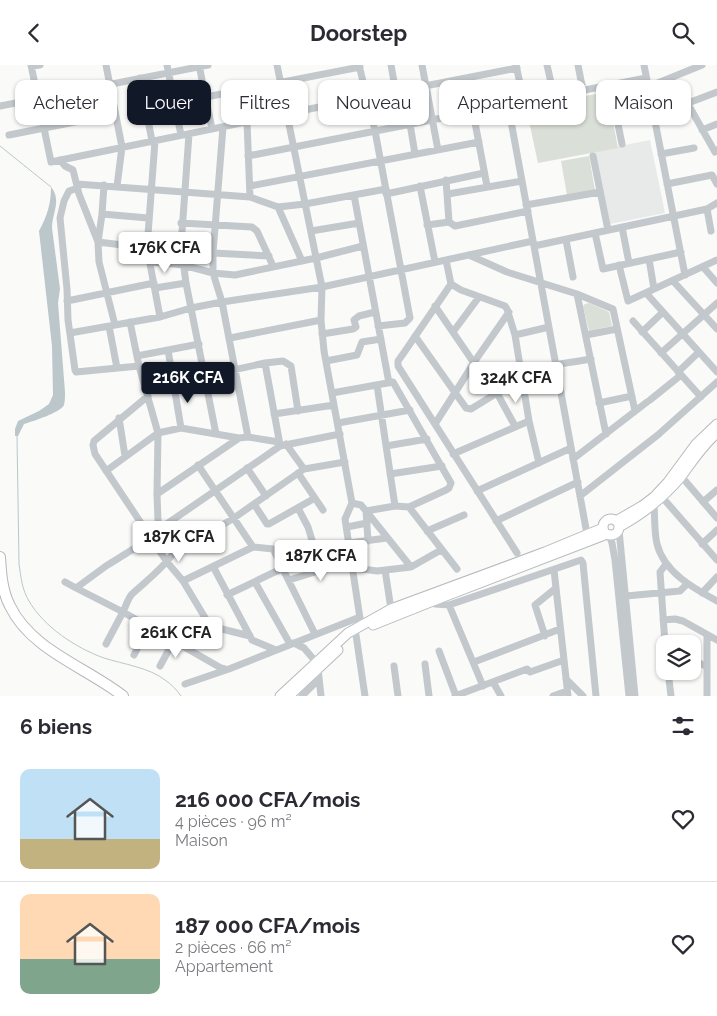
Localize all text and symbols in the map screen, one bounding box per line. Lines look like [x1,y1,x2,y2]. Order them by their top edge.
icon: back [20,19,48,47]
icon: search [669,19,697,47]
text: Doorstep [310,20,407,46]
chip: Acheter [15,80,117,125]
chip: Louer [127,80,211,125]
chip: Filtres [221,80,308,125]
chip: Nouveau [318,80,429,125]
chip: Appartement [439,80,586,125]
chip: Maison [596,80,691,125]
pin: 176K CFA [113,231,217,274]
text: 176K CFA [129,238,201,257]
pin: 216K CFA [136,361,240,404]
pin: 324K CFA [464,361,568,404]
text: 216K CFA [152,368,224,387]
text: 324K CFA [480,368,552,387]
pin: 187K CFA [127,521,231,563]
text: 187K CFA [144,527,215,546]
pin: 187K CFA [269,539,373,582]
text: 187K CFA [286,546,357,565]
pin: 261K CFA [124,617,228,659]
text: 261K CFA [140,623,212,642]
map controls [656,635,701,680]
button: layers [656,635,701,680]
icon: filters [669,712,697,740]
text: 6 biens [20,714,92,739]
text: 216 000 CFA/mois [175,787,360,812]
icon: home [60,789,120,849]
icon: heart [669,805,697,833]
text: 4 pièces · 96 m² [175,812,292,831]
text: Maison [175,831,228,850]
text: 187 000 CFA/mois [175,913,360,938]
icon: home [60,914,120,974]
icon: heart [669,930,697,958]
text: 2 pièces · 66 m² [175,938,291,957]
text: Appartement [175,957,273,976]

